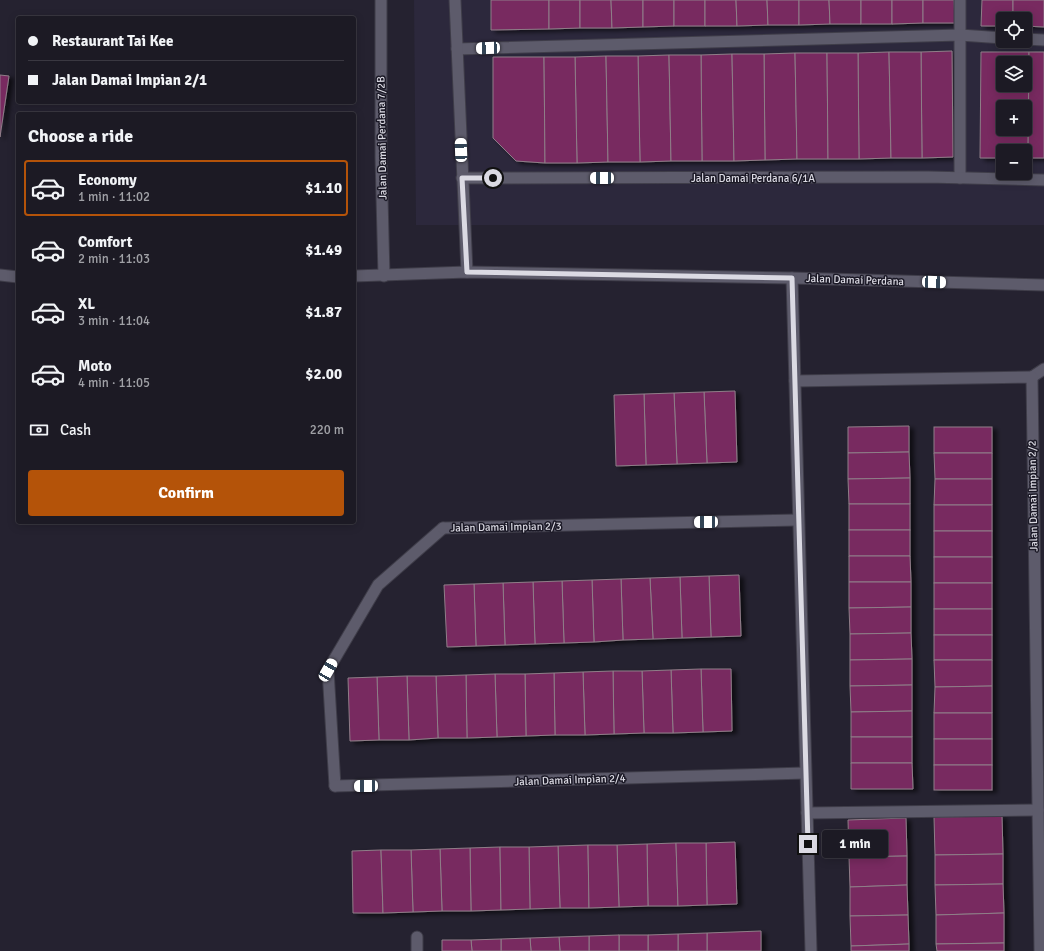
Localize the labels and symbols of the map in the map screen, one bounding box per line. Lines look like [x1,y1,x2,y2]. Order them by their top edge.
car [476,42,500,54]
street label: Jalan Damai Perdana 7/2B [374,76,390,200]
car [455,138,467,162]
route start [484,169,502,187]
car [590,172,614,184]
street label: Jalan Damai Perdana 6/1A [691,172,815,185]
street label: Jalan Damai Perdana [806,272,905,288]
car [922,276,946,288]
street label: Jalan Damai Impian 2/2 [1026,440,1040,552]
car [694,516,718,528]
street label: Jalan Damai Impian 2/3 [450,520,562,534]
car [317,657,339,683]
street label: Jalan Damai Impian 2/4 [514,772,626,788]
car [354,780,378,792]
callout: 1 min [822,830,888,858]
route end [799,835,817,853]

